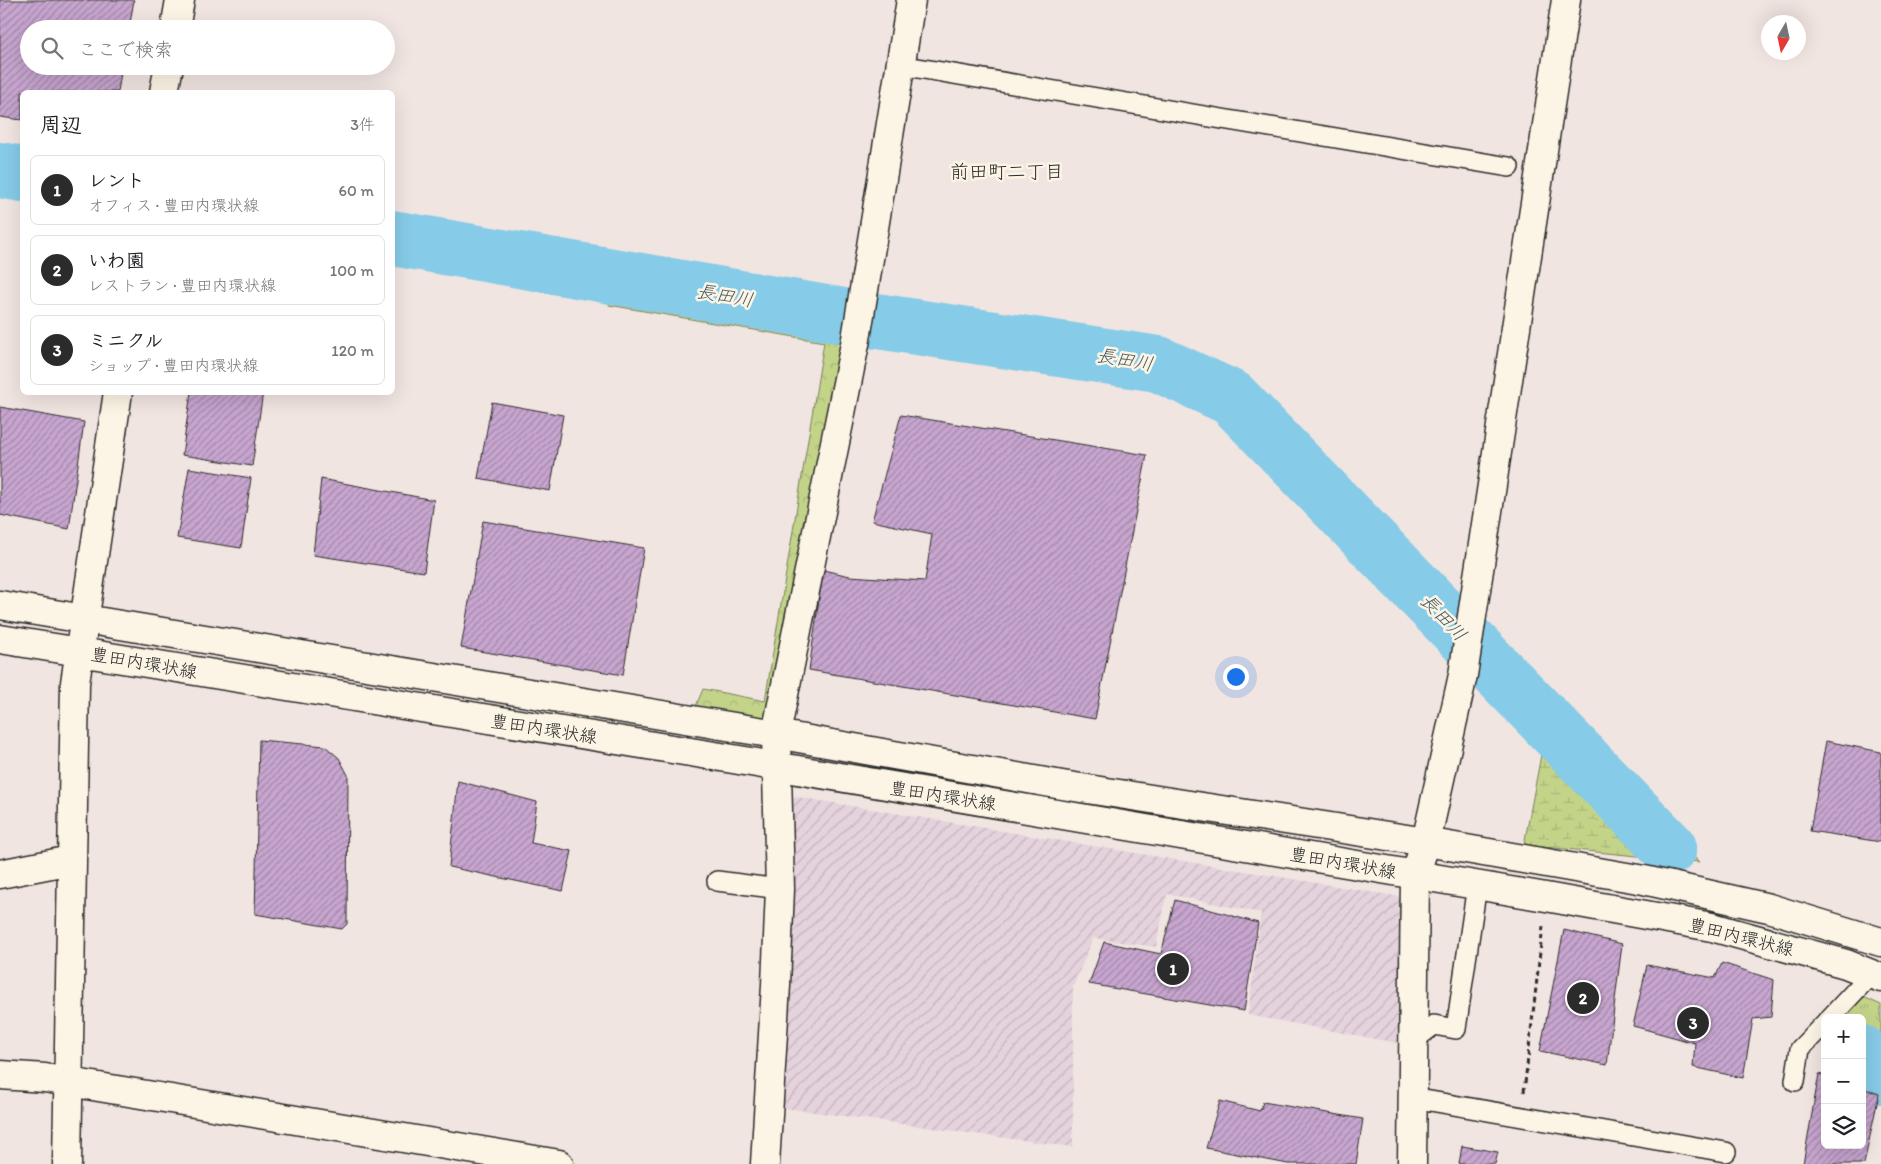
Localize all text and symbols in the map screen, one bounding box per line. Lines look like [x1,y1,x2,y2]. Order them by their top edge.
north arrow [1761,15,1806,60]
search box [20,20,395,75]
icon: search [38,34,66,62]
text: ここで検索 [78,38,173,61]
text: 周辺 [40,112,82,137]
text: 3件 [350,115,375,134]
district label: 前田町二丁目 [950,160,1064,183]
text: レント [88,169,145,192]
text: 1 [53,181,61,200]
text: 60 m [339,181,374,200]
text: オフィス · 豊田内環状線 [88,196,259,215]
text: いわ園 [88,249,145,272]
text: 2 [53,261,61,280]
text: 100 m [330,261,374,280]
text: レストラン · 豊田内環状線 [88,276,276,295]
water label: 長田川 [695,279,755,312]
text: ミニクル [88,329,164,352]
text: 3 [53,341,61,360]
text: 120 m [331,341,374,360]
water label: 長田川 [1095,343,1155,376]
text: ショップ · 豊田内環状線 [88,356,258,375]
water label: 長田川 [1416,589,1472,646]
street label: 豊田内環状線 [89,643,199,683]
your location [1223,664,1249,690]
street label: 豊田内環状線 [489,710,599,748]
street label: 豊田内環状線 [888,777,998,815]
street label: 豊田内環状線 [1288,843,1398,883]
street label: 豊田内環状線 [1686,913,1796,961]
pin: 1 [1157,950,1189,988]
pin: 2 [1567,979,1599,1017]
pin: 3 [1677,1004,1709,1042]
map controls [1821,1014,1866,1149]
button: + [1821,1014,1866,1059]
button: − [1821,1059,1866,1104]
button: layers [1821,1104,1866,1149]

